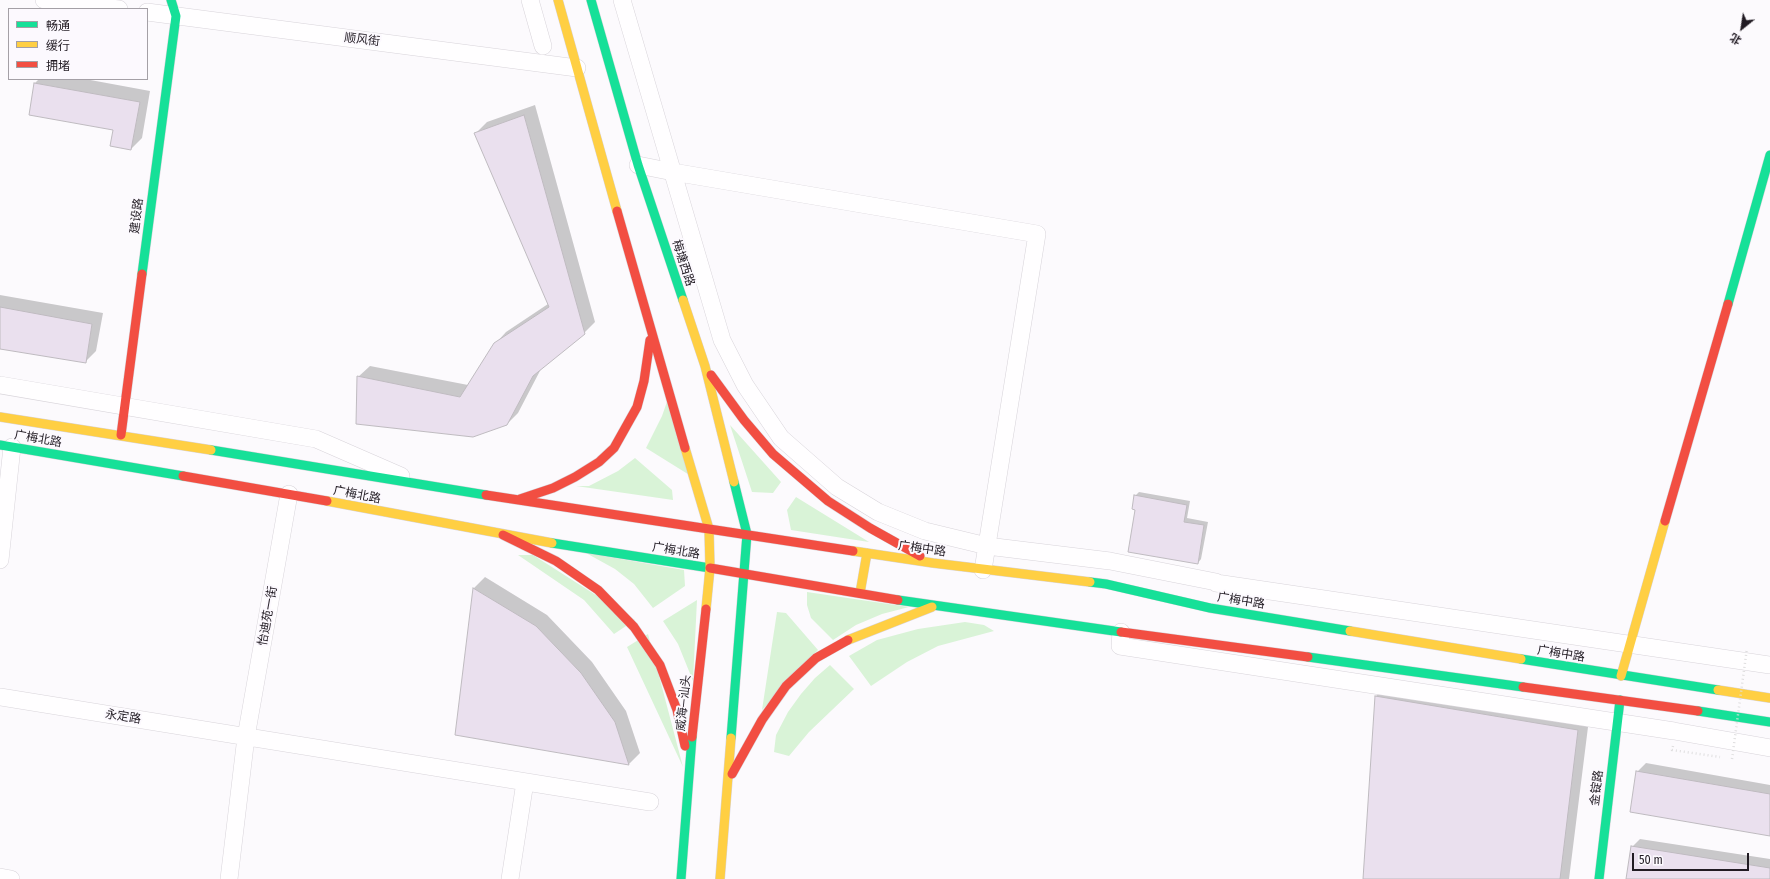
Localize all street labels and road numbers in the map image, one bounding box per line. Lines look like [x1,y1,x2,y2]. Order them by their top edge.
street label: 顺风街 [343,31,381,49]
street label: 建设路 [128,197,146,235]
street label: 梅塘西路 [669,238,697,288]
street label: 广梅北路 [13,428,63,450]
street label: 广梅北路 [332,483,382,507]
street label: 广梅中路 [897,539,947,559]
street label: 广梅北路 [651,540,701,562]
street label: 怡迪苑一街 [256,585,280,647]
street label: 广梅中路 [1216,590,1266,612]
street label: 广梅中路 [1536,643,1586,665]
street label: 威海—汕头 [674,674,694,732]
street label: 永定路 [104,707,142,727]
street label: 金锭路 [1588,769,1606,807]

